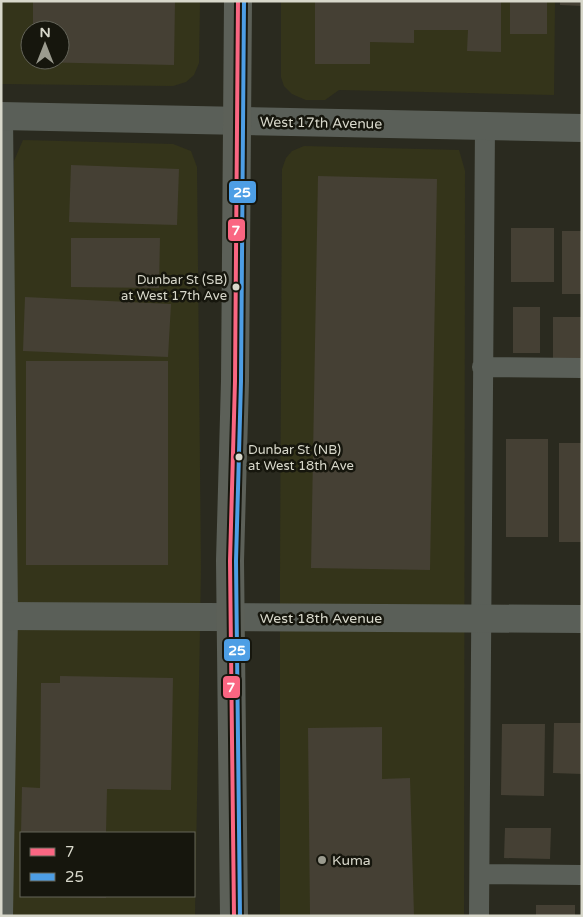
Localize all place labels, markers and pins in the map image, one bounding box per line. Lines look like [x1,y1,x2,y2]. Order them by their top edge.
place label: Dunbar St (SB) at West 17th Ave [121,272,227,304]
marker: Dunbar St (SB) at West 17th Ave [231,282,241,292]
place label: Dunbar St (NB) at West 18th Ave [248,442,354,474]
marker: Dunbar St (NB) at West 18th Ave [234,452,244,462]
place label: Kuma [332,852,371,869]
marker: Kuma [316,854,328,866]

